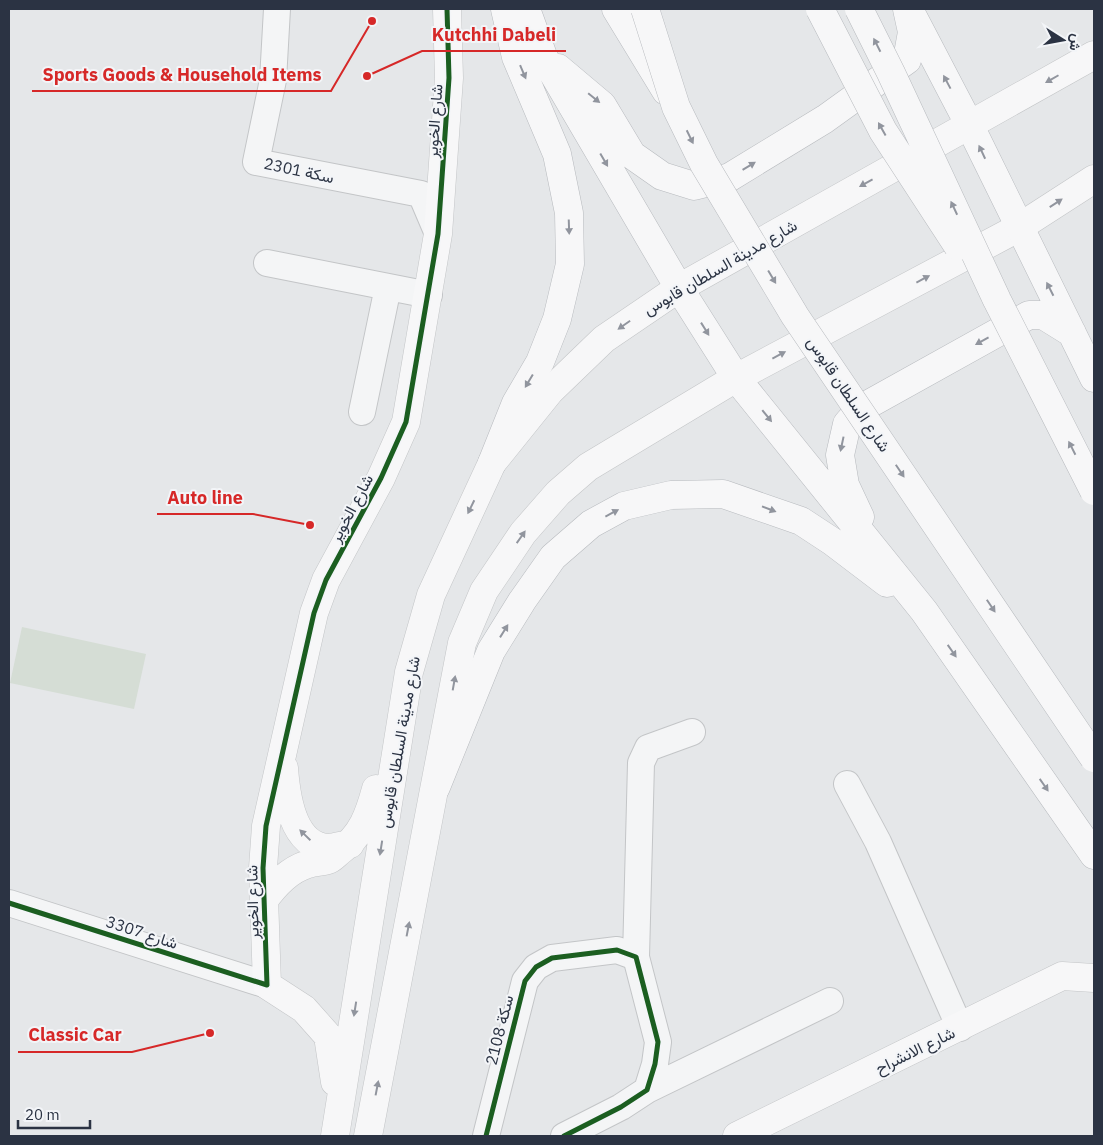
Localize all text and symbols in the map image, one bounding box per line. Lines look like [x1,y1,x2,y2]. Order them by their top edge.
north arrow [1038,15,1088,65]
callout: Kutchhi Dabeli [422,18,566,51]
text: Kutchhi Dabeli [432,23,556,46]
text: ش [1065,33,1086,53]
one-way arrow [873,38,881,52]
callout: Sports Goods & Household Items [32,58,331,91]
text: Sports Goods & Household Items [42,63,322,86]
one-way arrow [519,65,527,80]
one-way arrow [943,75,951,90]
one-way arrow [1045,75,1058,84]
street label: شارع الخوير [421,83,449,160]
one-way arrow [588,93,601,104]
one-way arrow [878,122,887,136]
one-way arrow [686,130,694,144]
one-way arrow [978,145,986,159]
street label: سكة 2301 [262,153,336,187]
one-way arrow [600,153,608,168]
one-way arrow [742,161,755,170]
one-way arrow [859,179,873,188]
one-way arrow [1050,199,1063,208]
one-way arrow [950,201,958,215]
street label: شارع مدينة السلطان قابوس [640,215,801,321]
one-way arrow [566,219,574,235]
one-way arrow [768,271,777,284]
one-way arrow [915,275,930,283]
one-way arrow [1045,282,1053,296]
one-way arrow [617,320,631,330]
one-way arrow [700,322,709,335]
street label: شارع السلطان قابوس [801,333,895,457]
one-way arrow [975,337,989,346]
one-way arrow [772,351,786,359]
one-way arrow [524,375,533,388]
one-way arrow [761,410,772,423]
one-way arrow [838,436,846,452]
one-way arrow [1068,441,1076,455]
one-way arrow [895,464,905,478]
street label: شارع الخوير [324,471,379,547]
callout: Auto line [157,481,253,514]
text: Auto line [167,486,243,509]
one-way arrow [466,500,474,514]
one-way arrow [761,506,776,514]
one-way arrow [604,509,619,517]
one-way arrow [516,530,526,544]
one-way arrow [986,599,996,612]
one-way arrow [499,624,508,637]
one-way arrow [947,645,957,658]
street label: شارع مدينة السلطان قابوس [374,654,426,830]
one-way arrow [451,675,459,691]
one-way arrow [1039,778,1049,792]
one-way arrow [299,830,311,842]
one-way arrow [376,840,384,856]
street label: شارع الخوير [241,865,265,940]
street label: 3307 شارع [103,911,180,955]
one-way arrow [404,921,412,936]
street label: سكة 2108 [481,993,517,1067]
one-way arrow [351,1001,359,1017]
callout: Classic Car [18,1019,132,1052]
street label: شارع الانشراح [872,1022,959,1080]
text: Classic Car [28,1023,122,1046]
one-way arrow [373,1081,381,1096]
scale bar [18,1098,90,1130]
text: 20 m [25,1105,60,1124]

